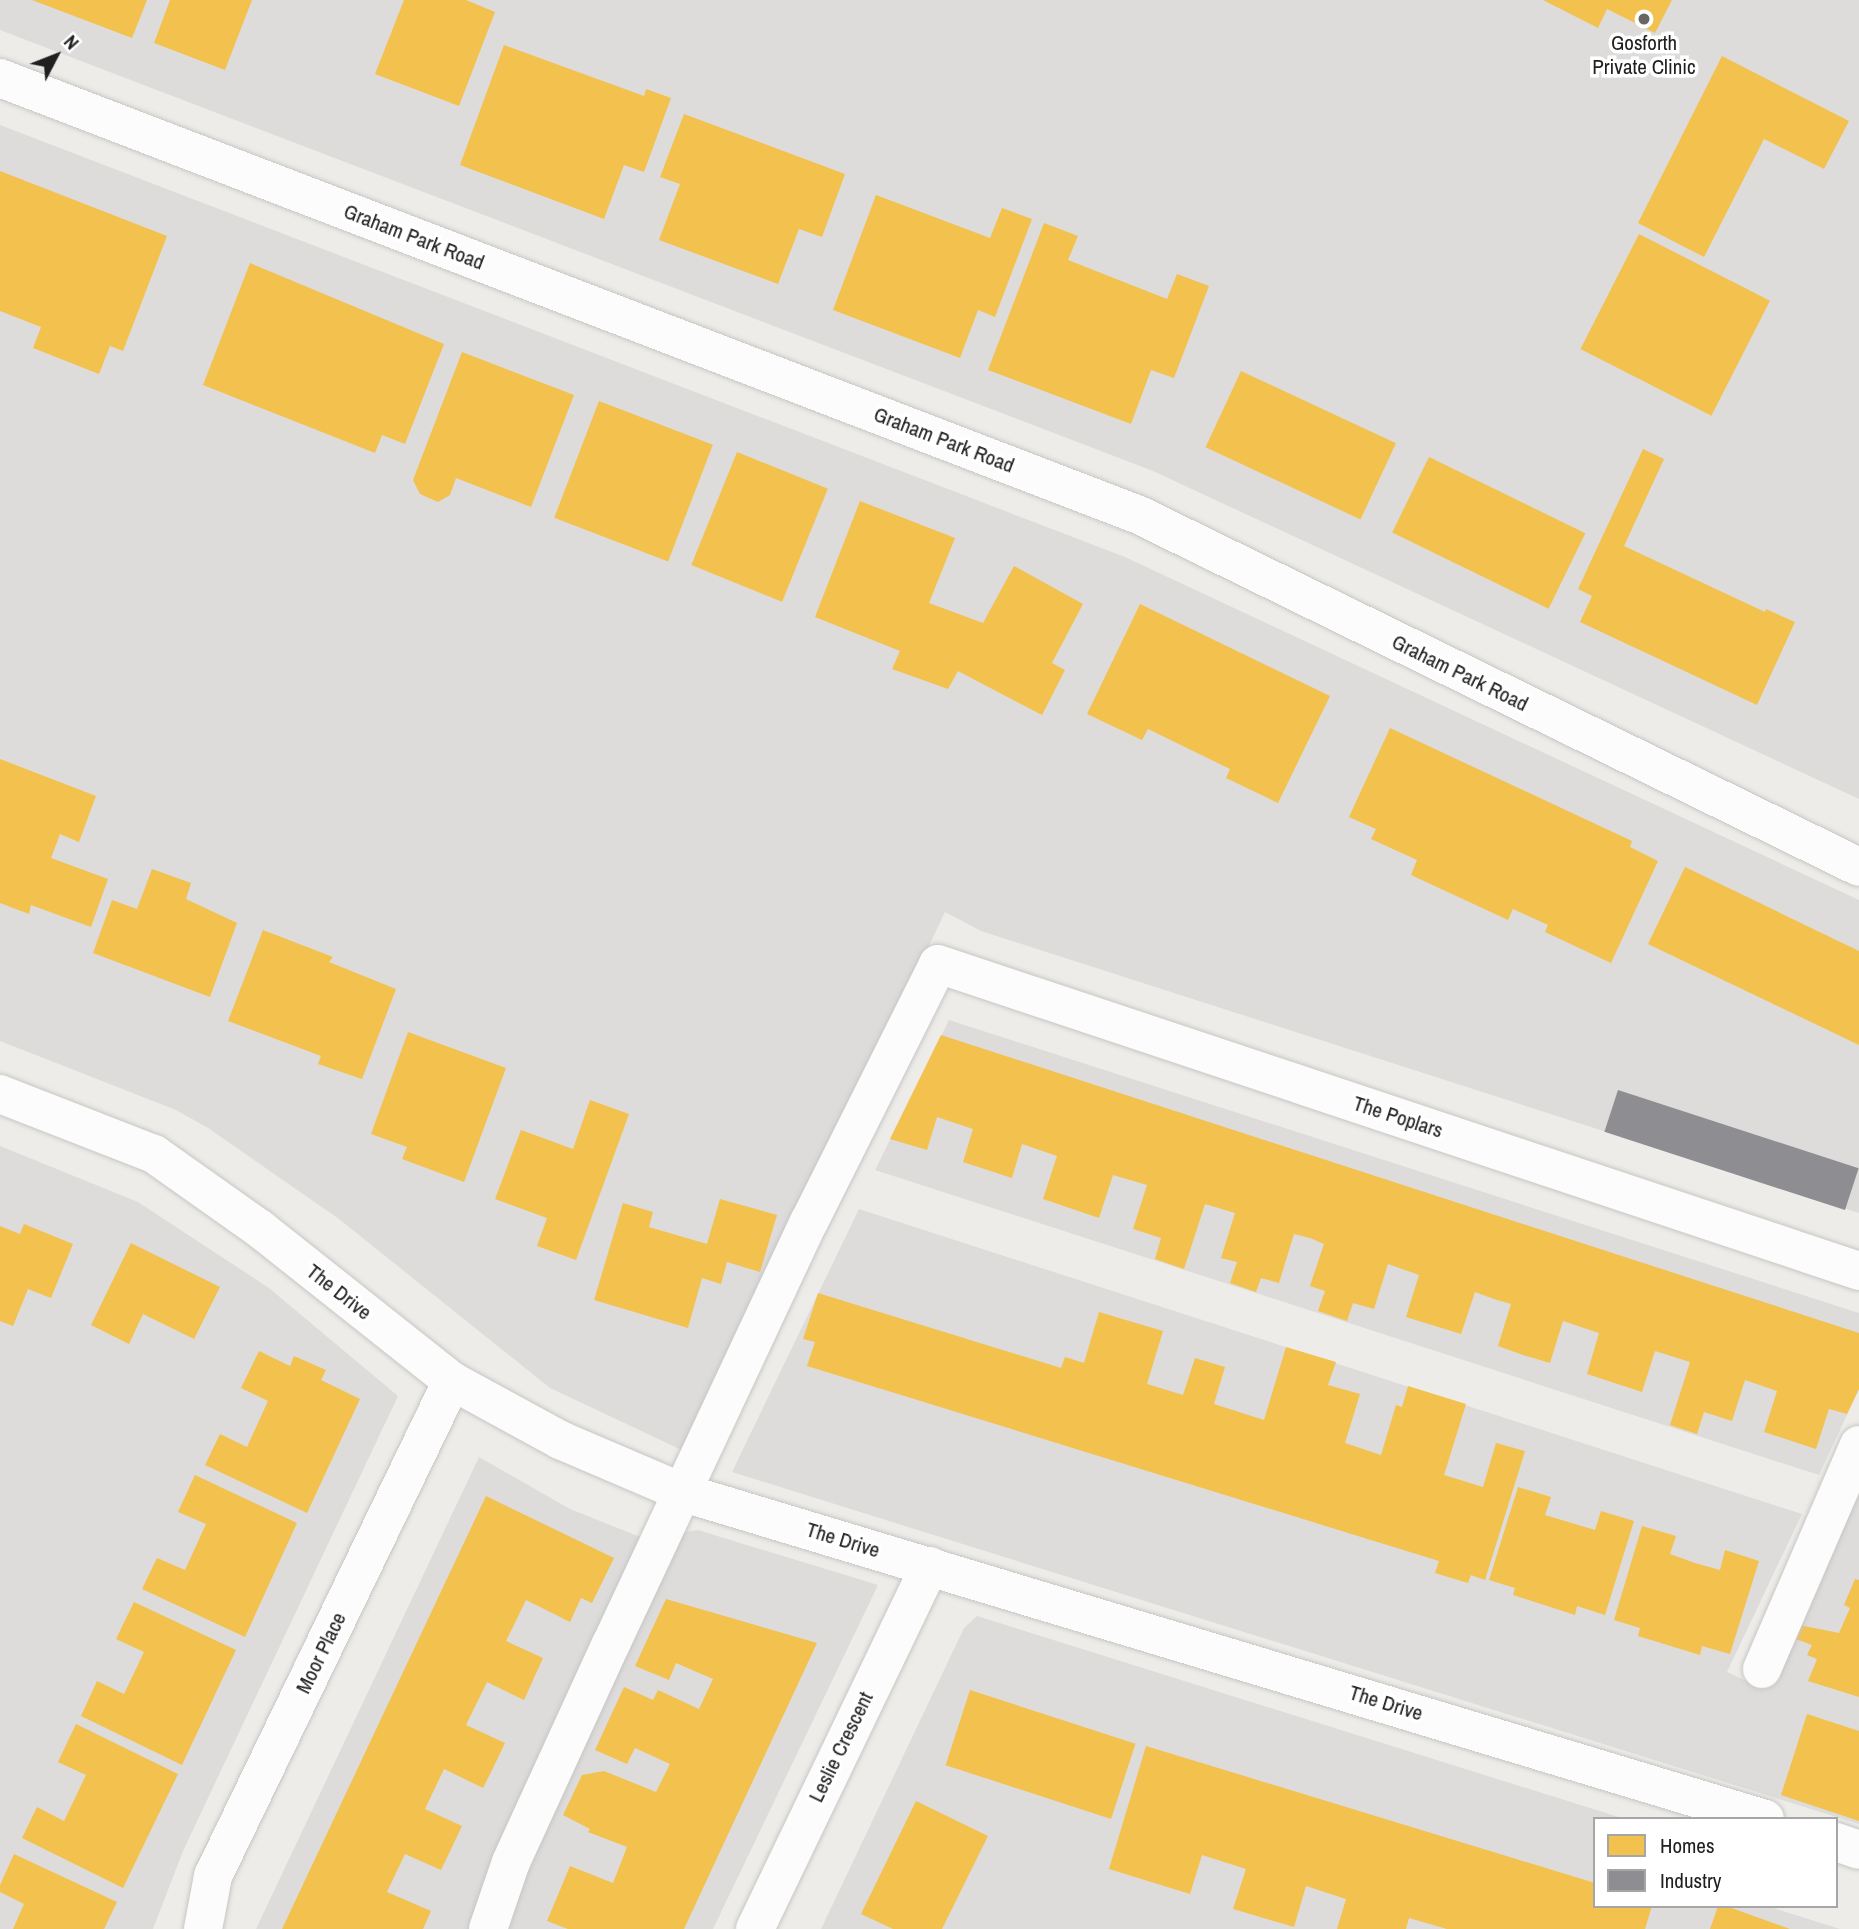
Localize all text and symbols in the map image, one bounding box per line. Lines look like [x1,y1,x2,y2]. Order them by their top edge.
marker: Gosforth Private Clinic [1636,11,1652,27]
north arrow [21,21,91,91]
text: N [58,29,85,55]
place label: Gosforth Private Clinic [1592,30,1696,80]
street label: Graham Park Road [340,199,488,275]
street label: Graham Park Road [870,402,1018,478]
street label: Graham Park Road [1388,629,1532,717]
street label: The Poplars [1350,1091,1446,1143]
street label: The Drive [301,1259,377,1325]
street label: The Drive [803,1517,883,1563]
street label: Moor Place [291,1608,351,1698]
street label: The Drive [1346,1680,1426,1726]
street label: Leslie Crescent [803,1688,879,1806]
legend [1593,1817,1838,1908]
text: Homes [1660,1831,1715,1860]
text: Industry [1660,1866,1721,1895]

